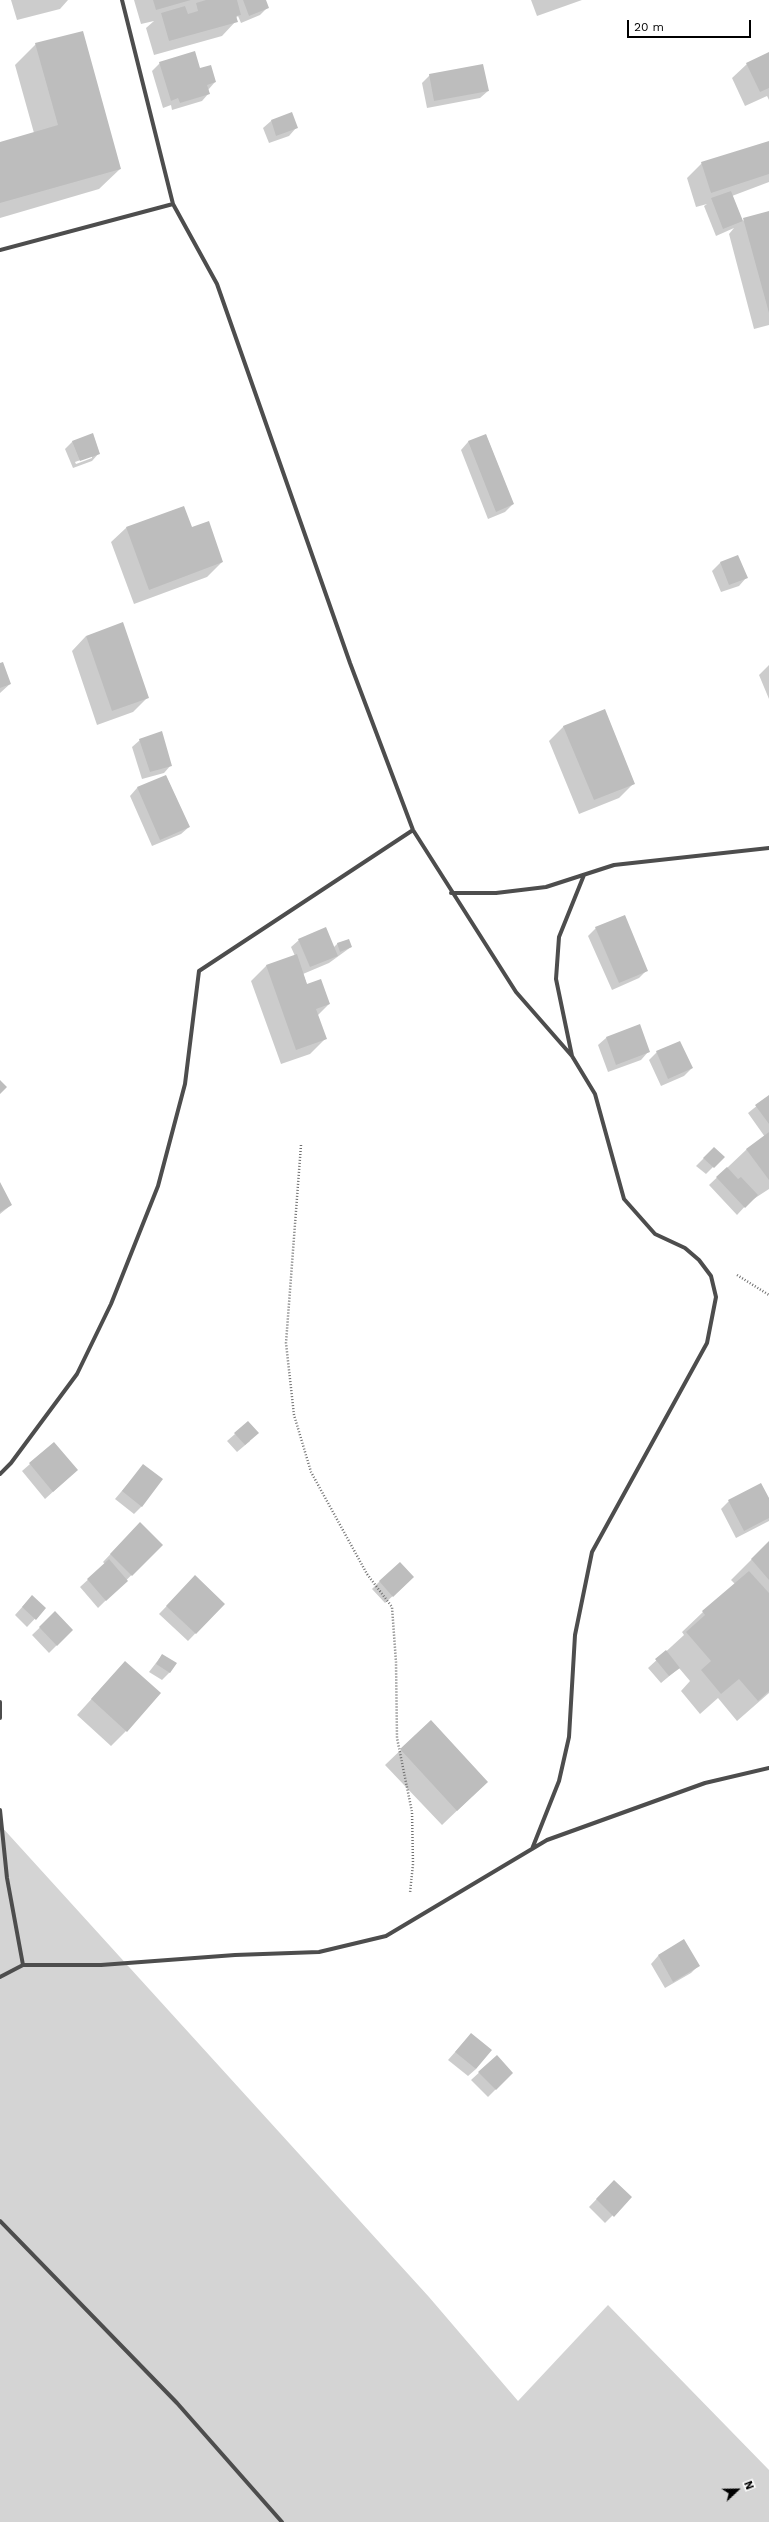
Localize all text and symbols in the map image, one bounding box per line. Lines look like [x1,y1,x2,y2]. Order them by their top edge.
scale bar [629,12,753,38]
text: 20 m [634,20,664,34]
north arrow [717,2470,757,2510]
text: N [741,2479,756,2492]

